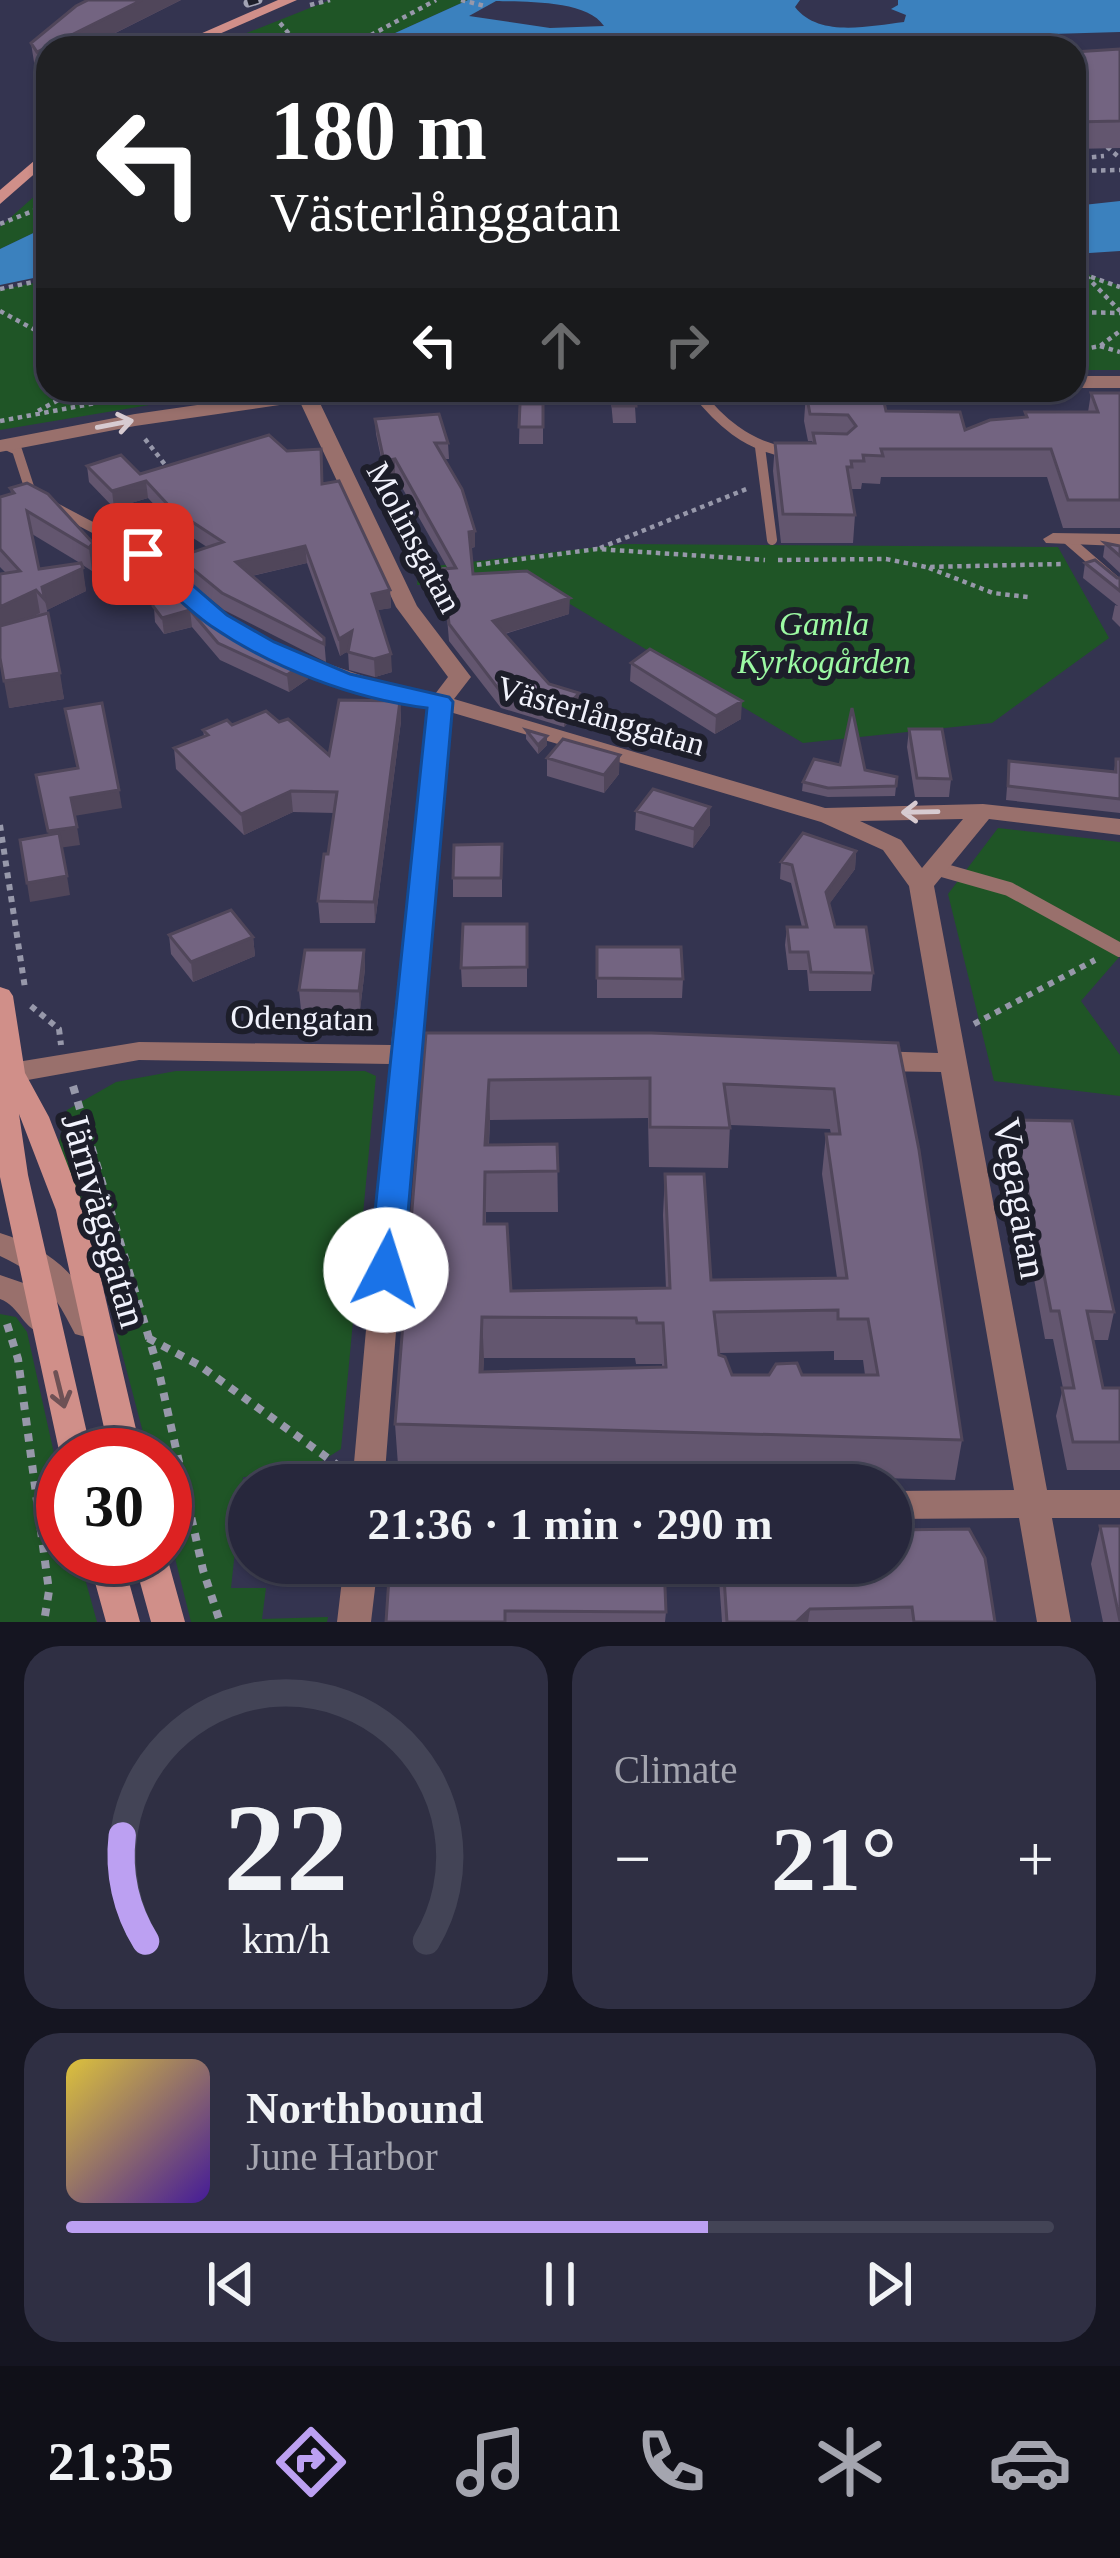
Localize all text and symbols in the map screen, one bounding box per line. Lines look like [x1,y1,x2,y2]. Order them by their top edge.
icon: left [72,84,228,240]
text: 180 m [270,84,487,177]
text: Västerlånggatan [270,183,621,243]
icon: left [402,312,468,378]
icon: ahead [528,312,594,378]
icon: right [654,312,720,378]
one-way arrow [94,412,133,434]
street label: Molinsgatan [359,456,469,619]
pin [92,503,194,605]
icon: arrive [110,521,176,587]
park label: Gamla Kyrkogården [737,606,910,680]
street label: Västerlånggatan [493,669,709,763]
one-way arrow [901,801,940,824]
street label: Odengatan [230,999,374,1037]
street label: Järnvägsgatan [52,1108,156,1333]
street label: Vegagatan [984,1114,1056,1282]
position arrow [323,1207,449,1333]
one-way arrow [50,1370,72,1408]
speed limit sign: 30 [36,1428,192,1584]
text: 21:36 · 1 min · 290 m [368,1499,773,1549]
text: Climate [614,1748,737,1791]
text: 22 [224,1779,348,1917]
text: 21° [771,1810,897,1909]
text: − [614,1822,651,1895]
text: + [1017,1822,1054,1895]
text: km/h [242,1914,330,1961]
text: Northbound [246,2083,484,2133]
text: June Harbor [246,2135,438,2178]
icon: previous [198,2251,264,2317]
icon: pause [527,2251,593,2317]
icon: next [856,2251,922,2317]
icon: directions [269,2420,353,2504]
icon: music [449,2420,533,2504]
icon: phone [629,2420,713,2504]
icon: climate [808,2420,892,2504]
icon: car [988,2420,1072,2504]
text: 21:35 [48,2432,174,2492]

